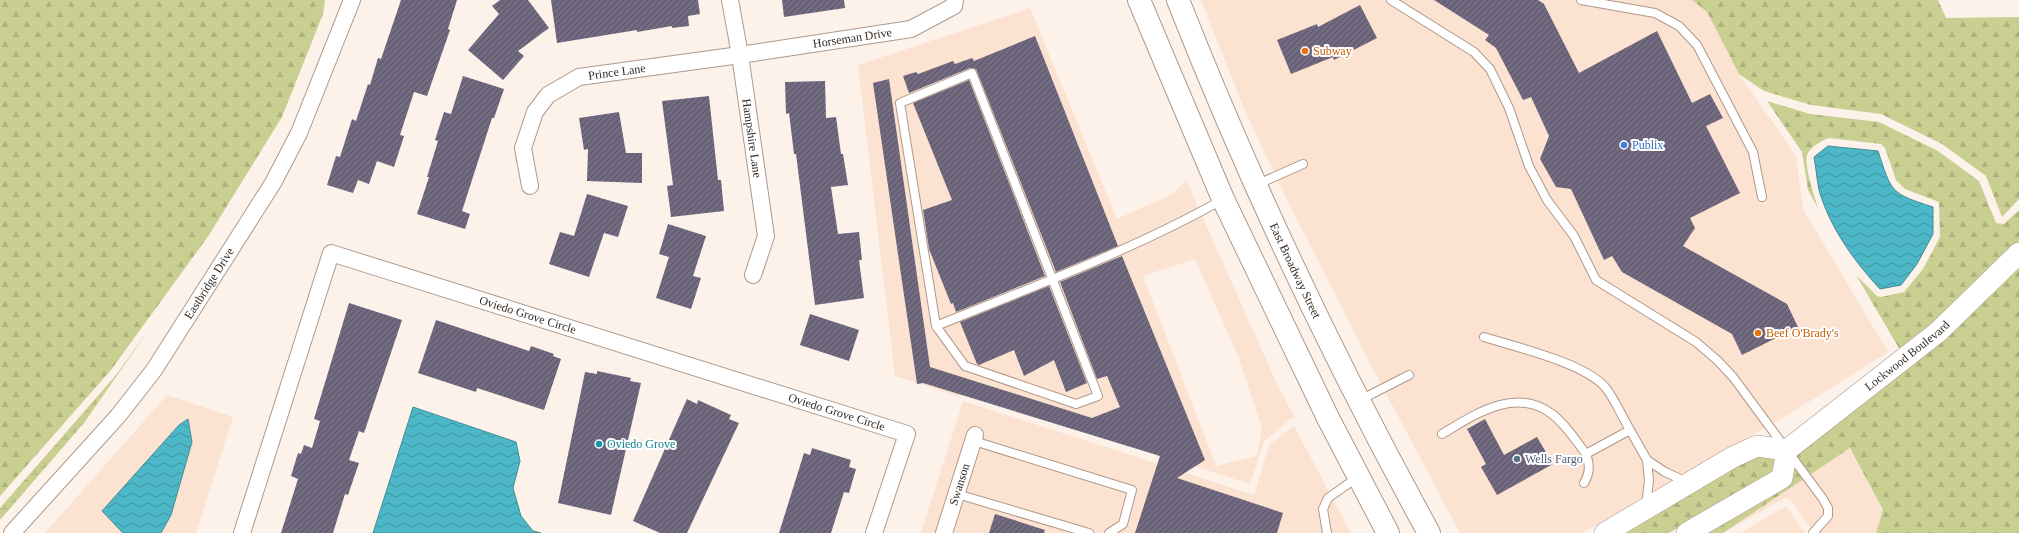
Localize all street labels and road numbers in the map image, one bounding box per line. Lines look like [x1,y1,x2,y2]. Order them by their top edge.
street label: Horseman Drive [812,25,893,51]
street label: Prince Lane [587,61,646,83]
street label: Hampshire Lane [739,98,765,179]
street label: East Broadway Street [1267,221,1324,321]
street label: Eastbridge Drive [181,245,237,322]
street label: Oviedo Grove Circle [478,293,578,337]
street label: Lockwood Boulevard [1862,318,1952,394]
street label: Oviedo Grove Circle [787,390,887,434]
street label: Swanson [946,462,973,507]

